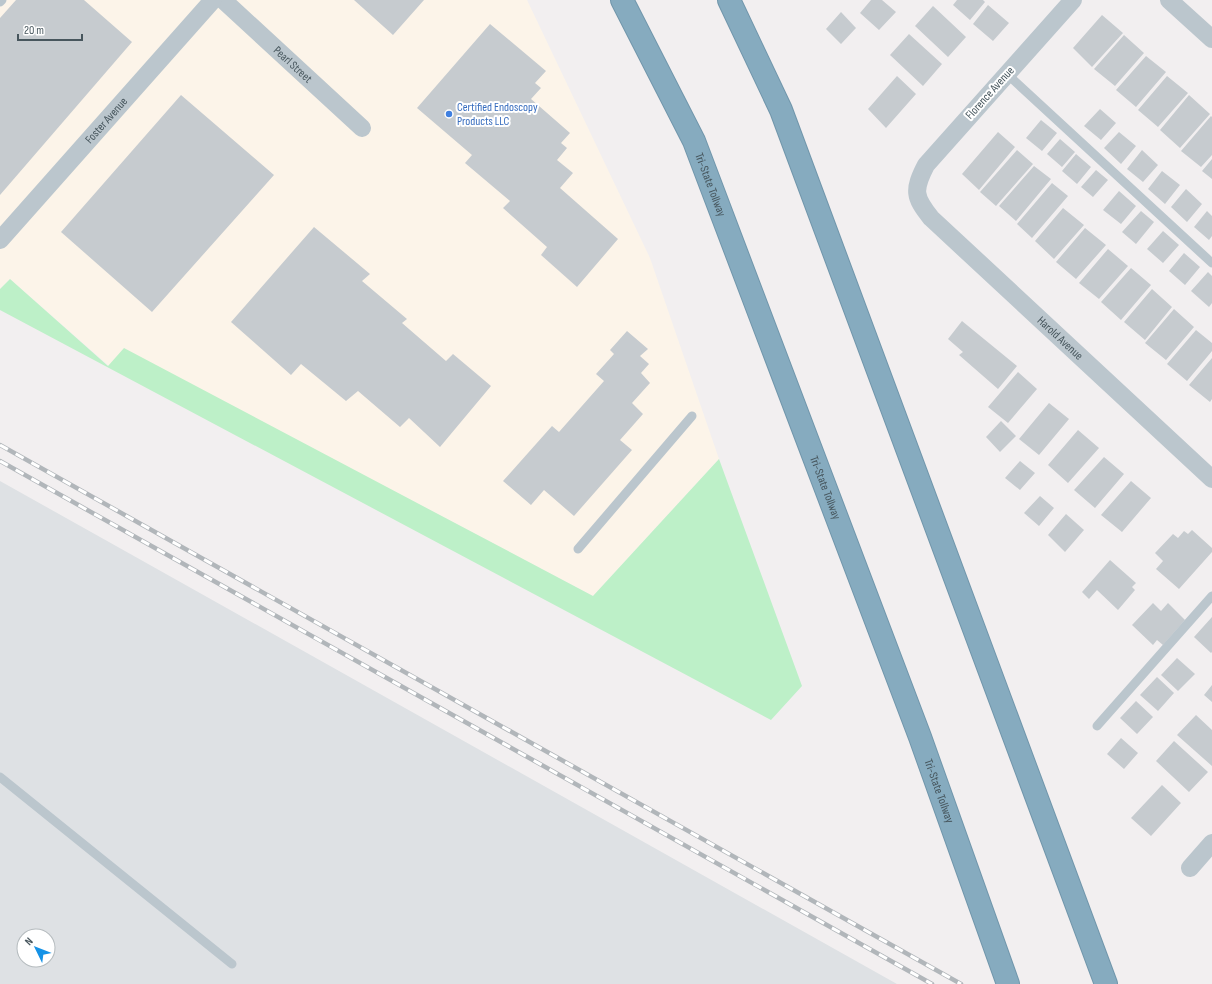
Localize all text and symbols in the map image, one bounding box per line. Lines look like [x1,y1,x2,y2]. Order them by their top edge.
scale bar [18,16,82,42]
text: 20 m [24,23,44,38]
street label: Pearl Street [270,43,316,86]
street label: Florence Avenue [962,63,1018,122]
street label: Foster Avenue [82,94,131,147]
place label: Certified Endoscopy Products LLC [457,100,538,129]
marker: Certified Endoscopy Products LLC [444,109,454,119]
street label: Tri-State Tollway [692,151,730,219]
street label: Harold Avenue [1034,313,1087,363]
street label: Tri-State Tollway [807,454,844,522]
street label: Tri-State Tollway [921,757,958,825]
north arrow [16,928,56,968]
text: N [22,935,36,948]

